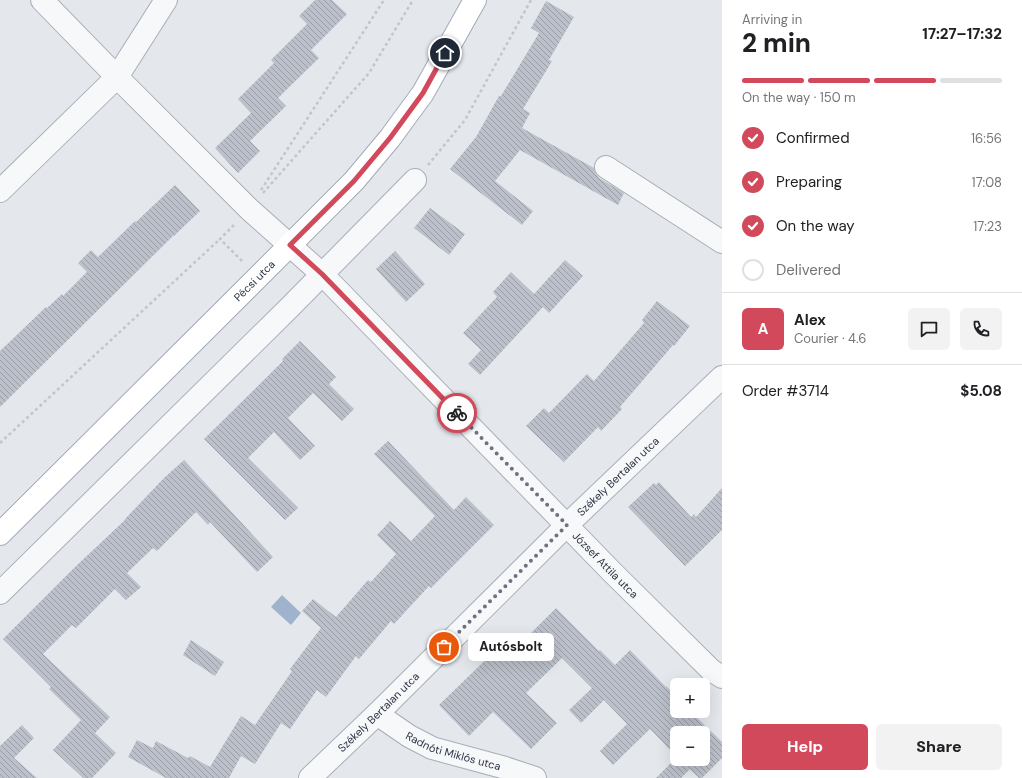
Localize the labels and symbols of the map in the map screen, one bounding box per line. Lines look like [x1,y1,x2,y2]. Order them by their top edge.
pin [428,36,462,70]
street label: Pécsi utca [231,257,278,304]
courier [437,393,477,433]
street label: Székely Bertalan utca [574,434,662,519]
street label: József Attila utca [570,529,641,601]
pin [427,630,461,664]
callout: Autósbolt [468,633,554,661]
street label: Székely Bertalan utca [335,669,422,755]
street label: Radnóti Miklós utca [403,729,502,773]

